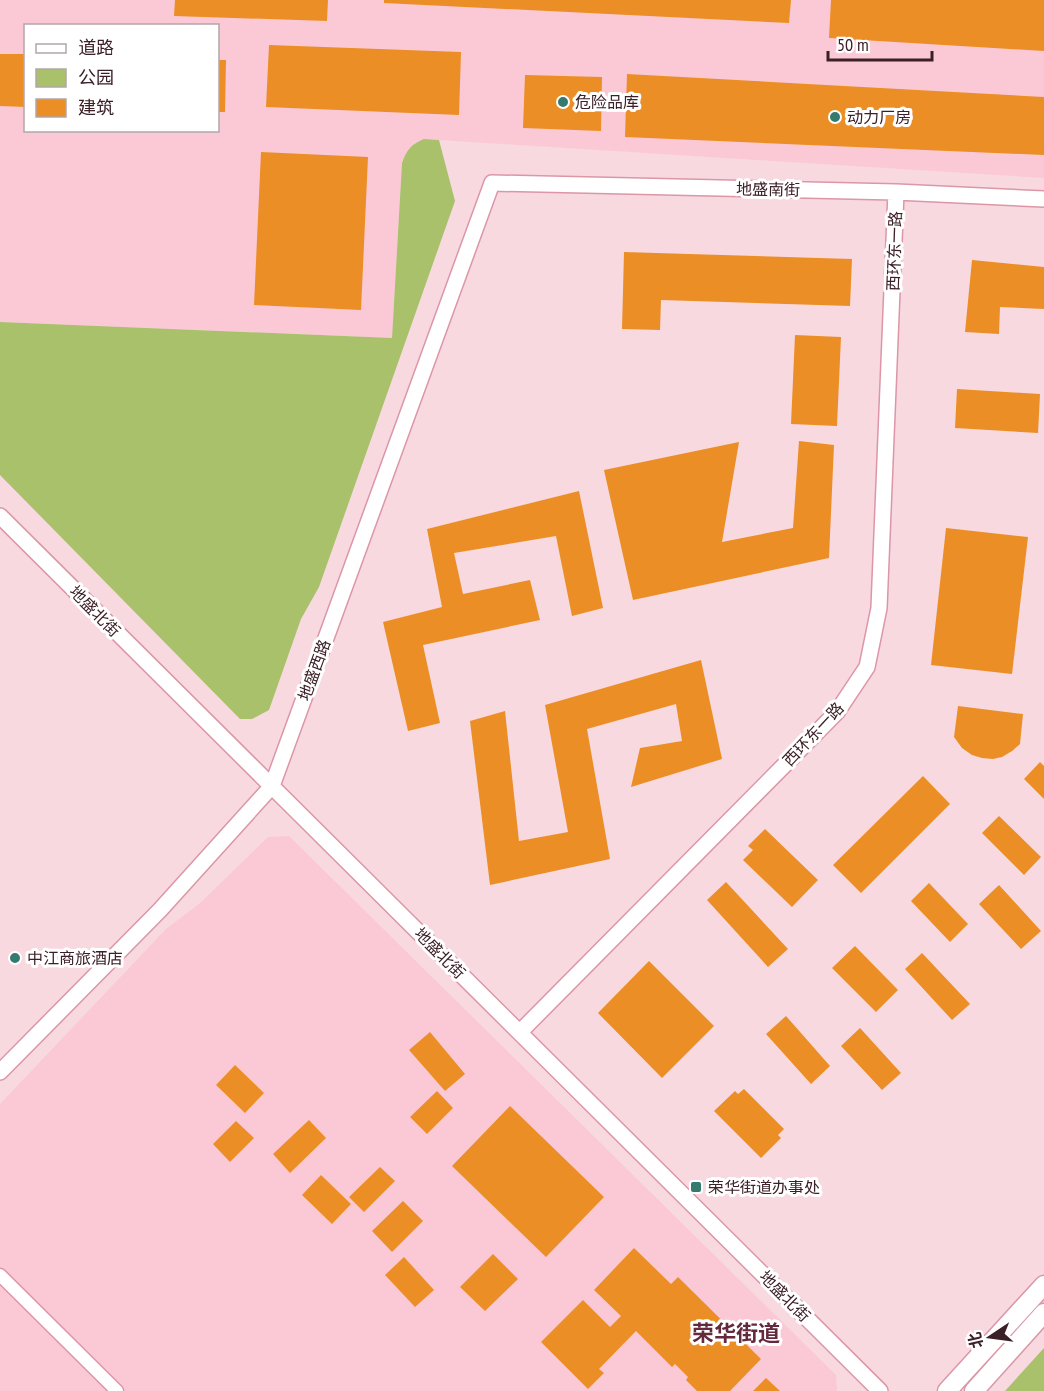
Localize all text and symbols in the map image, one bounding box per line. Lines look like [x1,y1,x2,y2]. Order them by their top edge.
legend [24,24,219,132]
scale bar [828,24,932,62]
text: 50 m [837,33,869,56]
text: 道路 [78,36,114,59]
text: 公园 [78,66,114,89]
place label: 危险品库 [575,92,639,112]
marker: 危险品库 [556,95,570,109]
text: 建筑 [78,96,114,119]
place label: 动力厂房 [847,107,911,127]
marker: 动力厂房 [828,110,842,124]
street label: 地盛南街 [736,178,800,200]
street label: 西环东一路 [883,211,905,291]
street label: 地盛北街 [65,581,125,641]
street label: 地盛西路 [294,637,334,703]
street label: 西环东一路 [778,698,848,770]
street label: 地盛北街 [410,923,470,983]
place label: 中江商旅酒店 [27,948,123,968]
marker: 中江商旅酒店 [8,951,22,965]
place label: 荣华街道办事处 [708,1177,820,1197]
marker: 荣华街道办事处 [689,1180,703,1194]
street label: 地盛北街 [755,1266,815,1326]
north arrow [960,1307,1020,1367]
district label: 荣华街道 [692,1319,780,1347]
text: 北 [964,1330,987,1350]

